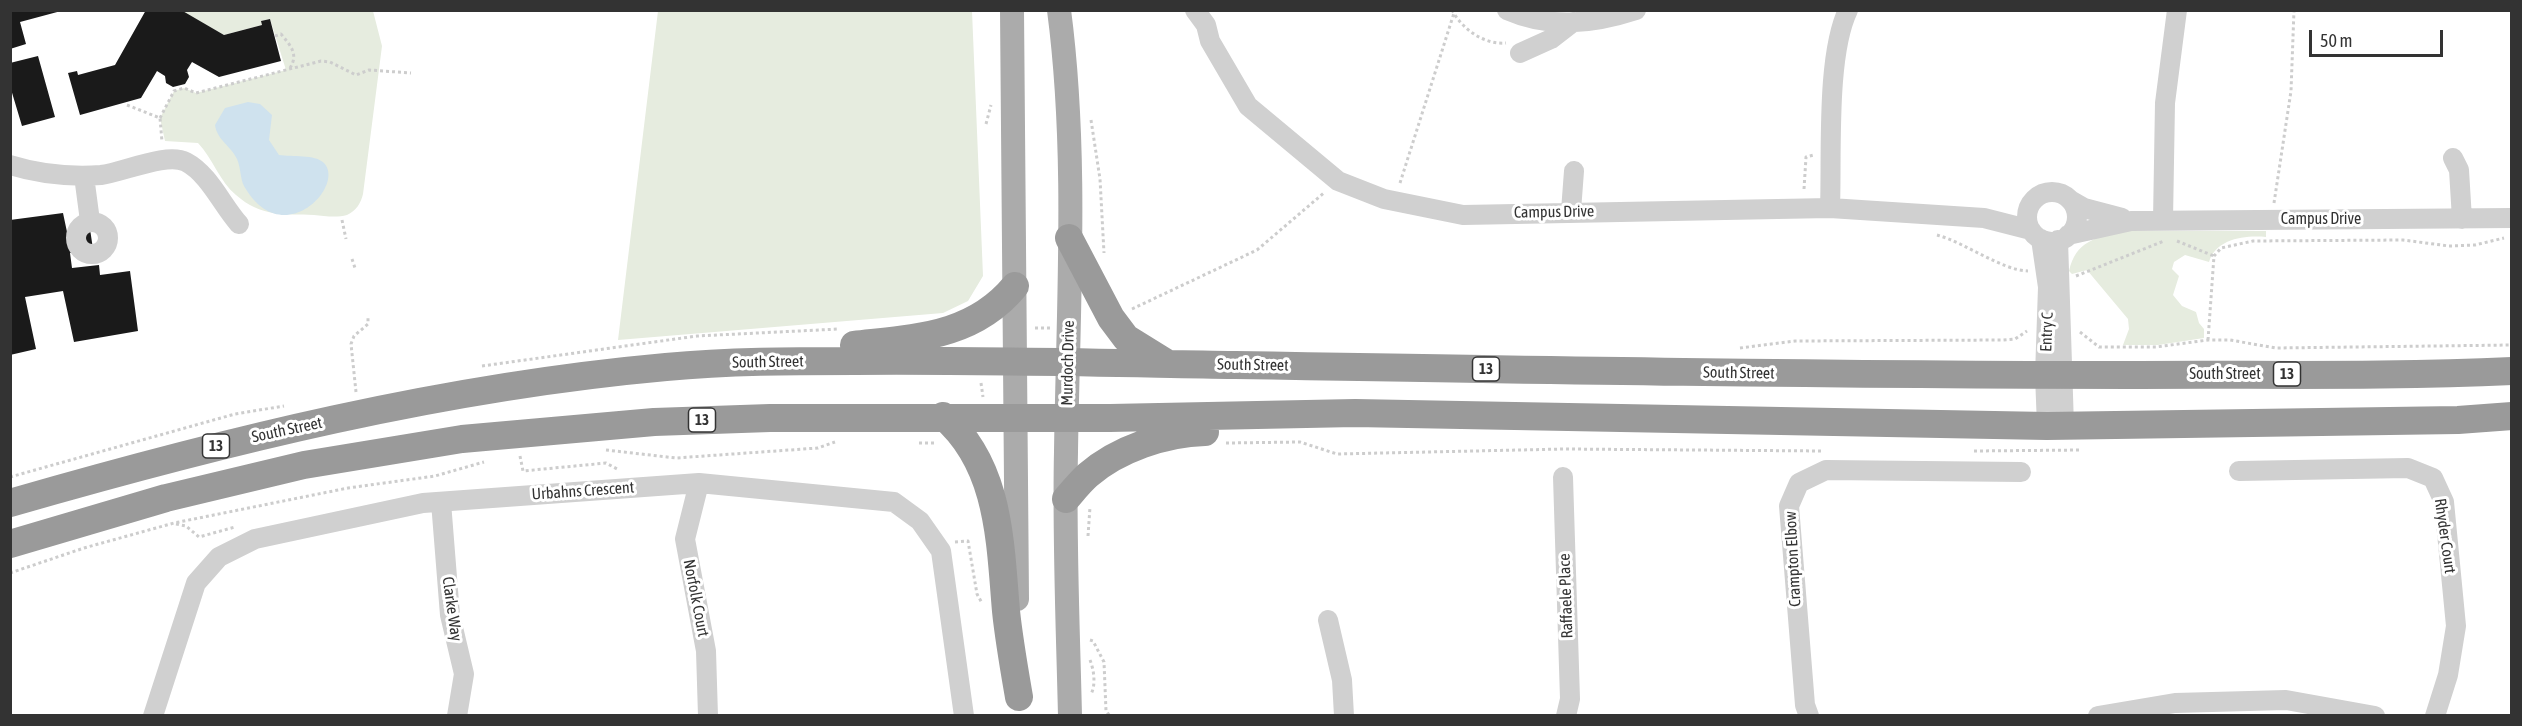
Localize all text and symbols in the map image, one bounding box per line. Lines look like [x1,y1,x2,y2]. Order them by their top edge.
scale bar [2312,18,2446,56]
text: 50 m [2320,30,2352,51]
street label: Campus Drive [1514,202,1594,222]
street label: Campus Drive [2281,209,2361,229]
street label: Entry C [2037,312,2057,352]
street label: Murdoch Drive [1058,320,1078,406]
street label: South Street [732,352,804,372]
street label: South Street [1217,355,1289,375]
road number: 13 [1472,357,1500,381]
road number: 13 [2274,362,2300,386]
street label: South Street [1703,363,1775,383]
street label: South Street [2189,364,2261,384]
road number: 13 [688,408,716,432]
street label: South Street [250,413,324,447]
road number: 13 [202,434,230,458]
street label: Urbahns Crescent [531,478,635,504]
street label: Rhyder Court [2430,497,2460,575]
street label: Crampton Elbow [1781,511,1805,607]
street label: Raffaele Place [1555,553,1577,639]
street label: Norfolk Court [679,558,713,638]
street label: Clarke Way [438,576,466,642]

